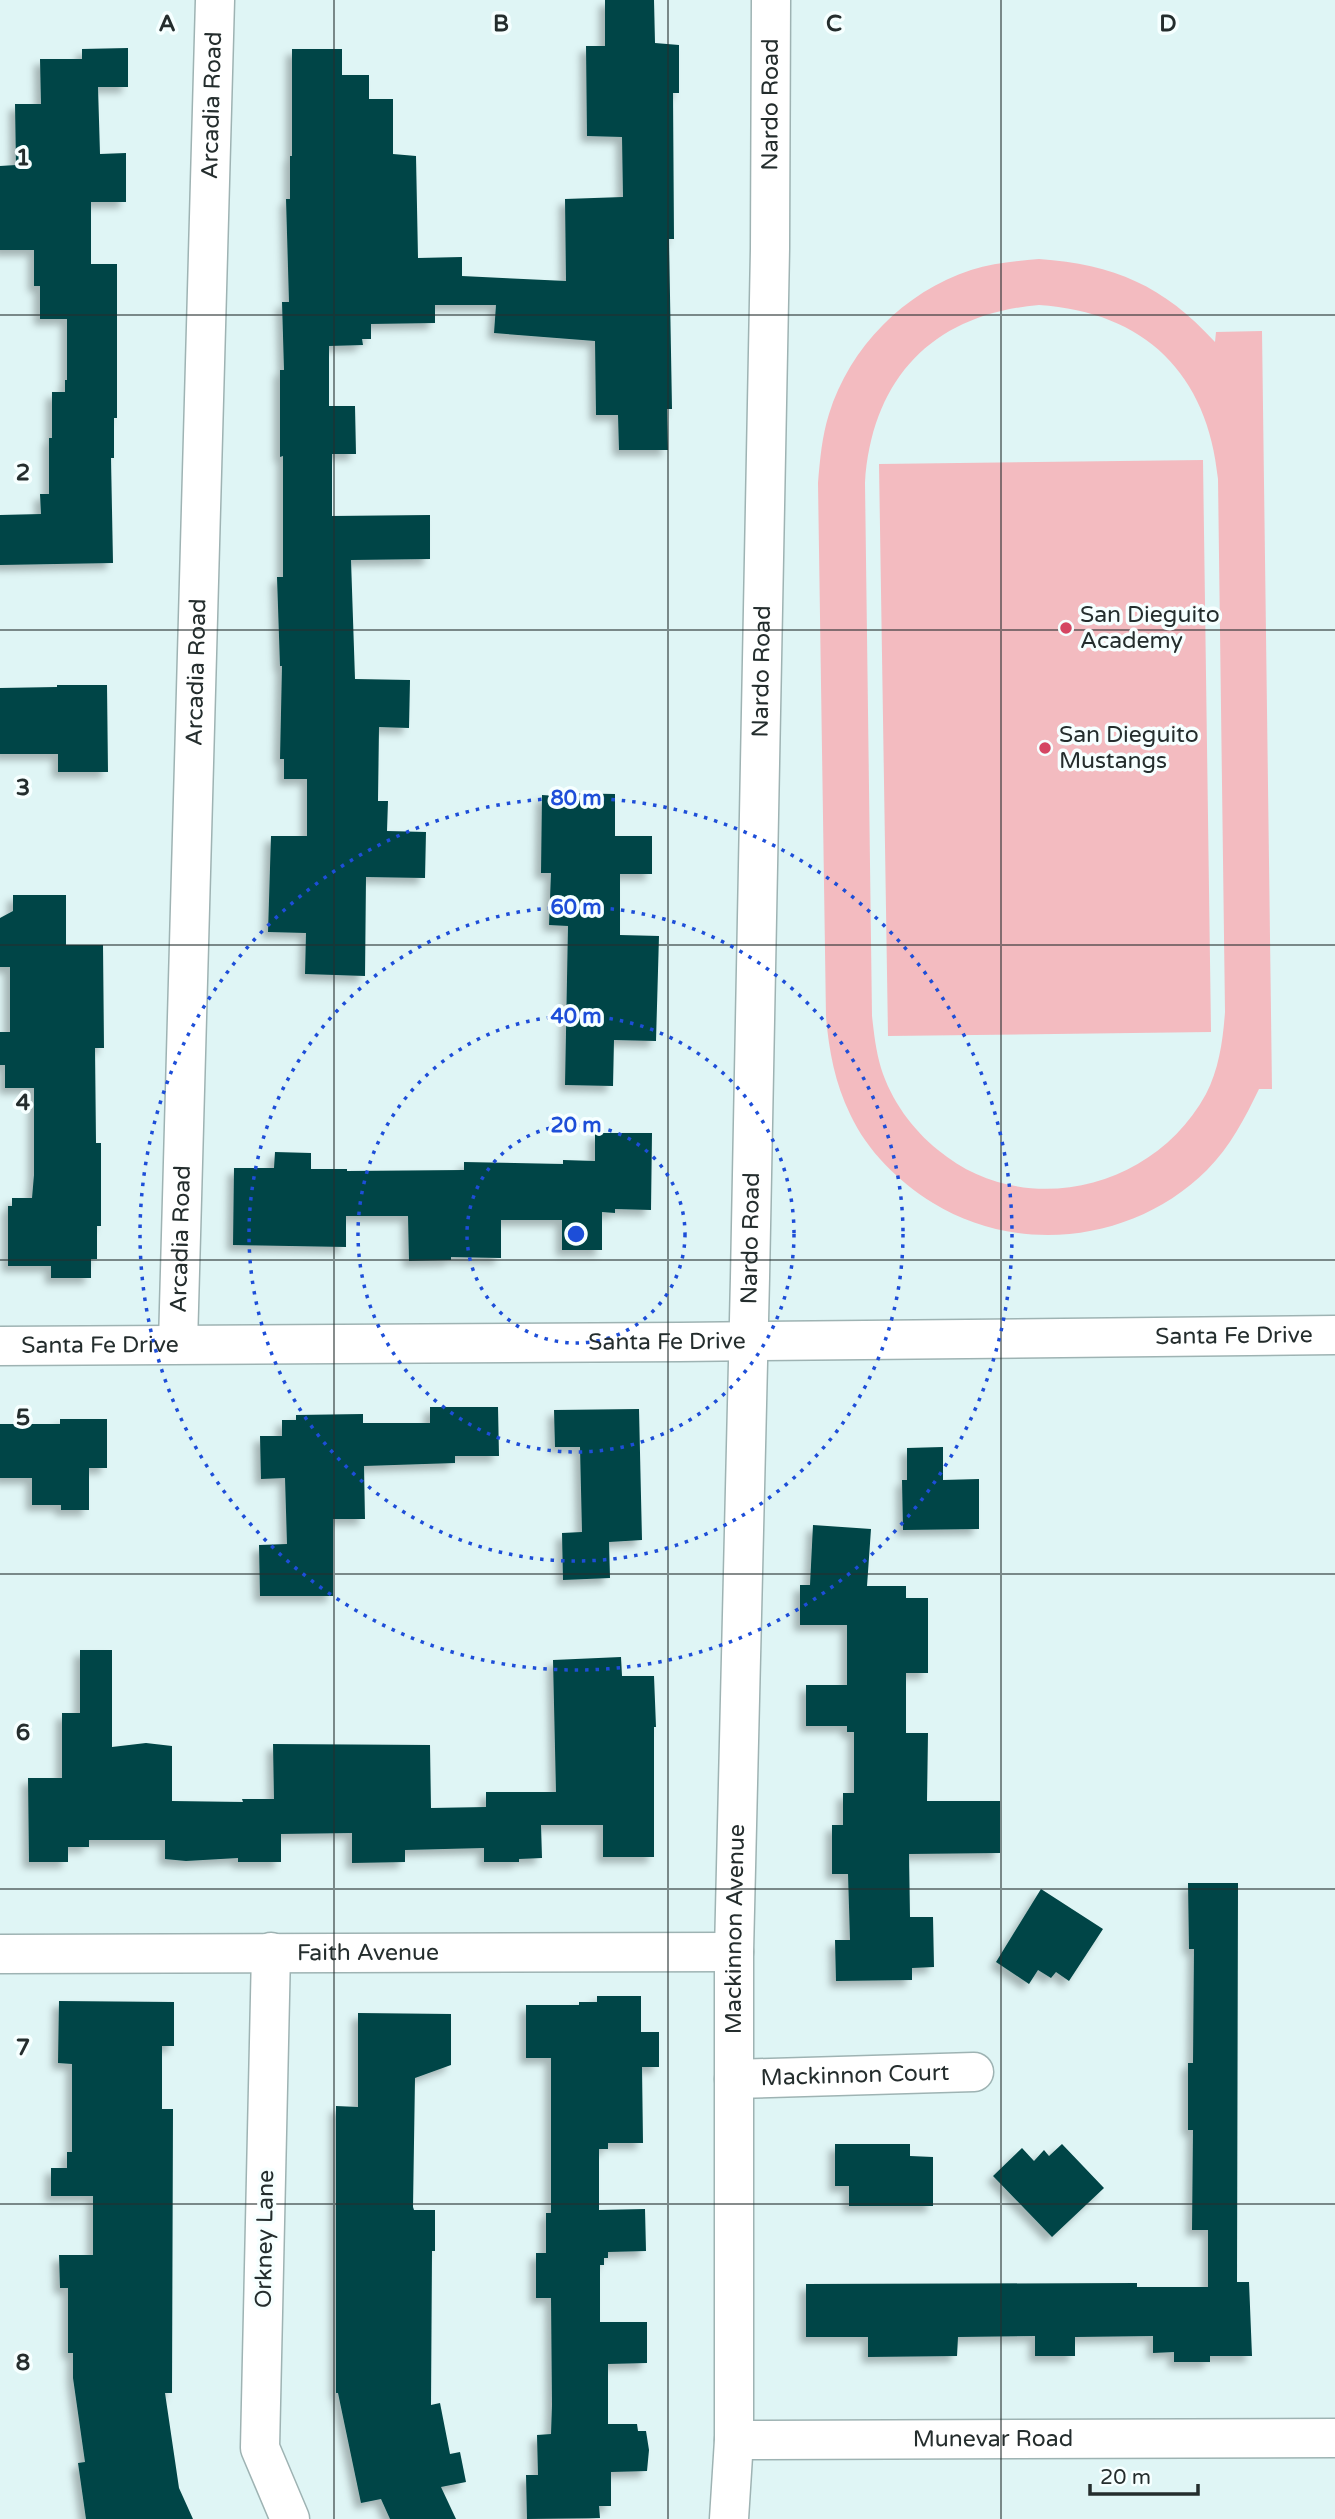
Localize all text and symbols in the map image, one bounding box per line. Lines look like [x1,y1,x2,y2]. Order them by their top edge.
text: A [158,10,176,38]
text: B [493,10,509,38]
text: C [826,10,842,38]
text: D [1159,10,1177,38]
street label: Arcadia Road [196,31,228,180]
street label: Nardo Road [756,38,785,171]
text: 1 [16,144,30,172]
text: 2 [16,459,30,487]
street label: Arcadia Road [180,598,213,746]
place label: San Dieguito Academy [1080,601,1220,655]
street label: Nardo Road [747,605,777,738]
marker: San Dieguito Academy [1058,620,1074,636]
place label: San Dieguito Mustangs [1059,721,1199,775]
marker: San Dieguito Mustangs [1037,740,1053,756]
text: 3 [16,774,30,802]
text: 80 m [550,786,602,811]
text: 60 m [550,895,602,920]
text: 40 m [550,1004,602,1029]
text: 4 [16,1089,31,1117]
text: 20 m [550,1113,602,1138]
street label: Arcadia Road [165,1165,197,1313]
street label: Nardo Road [735,1172,766,1305]
centre of rings [564,1222,588,1246]
street label: Santa Fe Drive [1155,1321,1313,1351]
street label: Santa Fe Drive [588,1327,746,1357]
street label: Santa Fe Drive [21,1331,179,1360]
text: 5 [16,1404,30,1432]
text: 6 [16,1719,30,1747]
street label: Mackinnon Avenue [720,1824,751,2034]
street label: Faith Avenue [297,1939,439,1967]
text: 7 [16,2034,30,2062]
street label: Mackinnon Court [760,2059,950,2092]
street label: Orkney Lane [250,2170,280,2308]
text: 8 [16,2349,30,2377]
street label: Munevar Road [913,2425,1073,2453]
scale bar [1090,2452,1198,2496]
text: 20 m [1100,2465,1151,2490]

